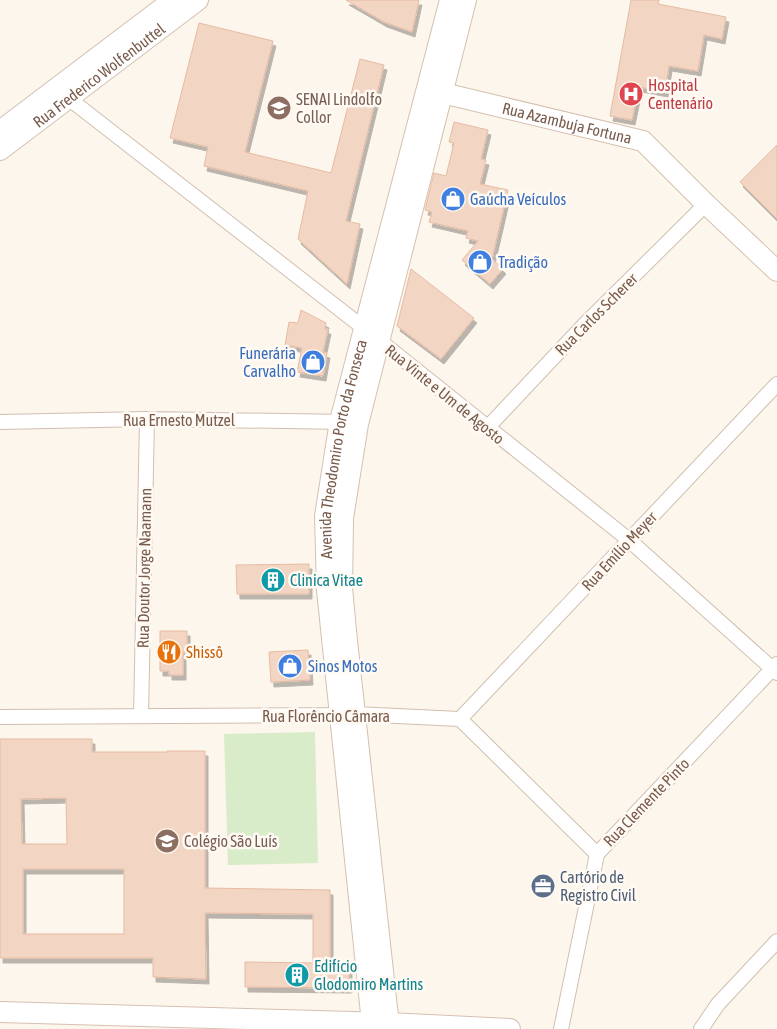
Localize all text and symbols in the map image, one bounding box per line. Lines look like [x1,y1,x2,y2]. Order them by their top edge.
street label: Rua Frederico Wolfenbuttel [29,19,169,131]
place label: Hospital Centenário [648,76,713,112]
hospital icon: Hospital Centenário [618,81,644,107]
place label: SENAI Lindolfo Collor [296,90,382,126]
school or university icon: SENAI Lindolfo Collor [266,95,292,121]
street label: Rua Azambuja Fortuna [501,99,634,147]
shop icon: Gaúcha Veículos [440,186,466,212]
place label: Gaúcha Veículos [470,190,567,208]
shop icon: Tradição [467,249,493,275]
place label: Tradição [498,253,548,272]
street label: Rua Carlos Scherer [551,269,641,359]
street label: Avenida Theodomiro Porto da Fonseca [316,338,370,559]
street label: Rua Vinte e Um de Agosto [381,341,508,448]
place label: Funerária Carvalho [239,344,296,380]
shop icon: Funerária Carvalho [300,349,326,375]
street label: Rua Ernesto Mutzel [123,411,236,429]
street label: Rua Doutor Jorge Naamann [134,488,155,648]
street label: Rua Emílio Meyer [578,508,661,595]
building icon: Clinica Vitae [260,567,286,593]
place label: Clinica Vitae [290,571,363,589]
restaurant icon: Shissô [156,639,182,665]
place label: Shissô [186,643,223,661]
shop icon: Sinos Motos [277,653,303,679]
place label: Sinos Motos [308,657,378,675]
street label: Rua Florêncio Câmara [262,707,390,725]
street label: Rua Clemente Pinto [599,754,693,850]
school or university icon: Colégio São Luís [154,828,180,854]
place label: Colégio São Luís [184,832,278,851]
place label: Cartório de Registro Civil [560,868,637,905]
office icon: Cartório de Registro Civil [530,873,556,899]
place label: Edifício Glodomiro Martins [314,957,424,993]
building icon: Edifício Glodomiro Martins [284,962,310,988]

